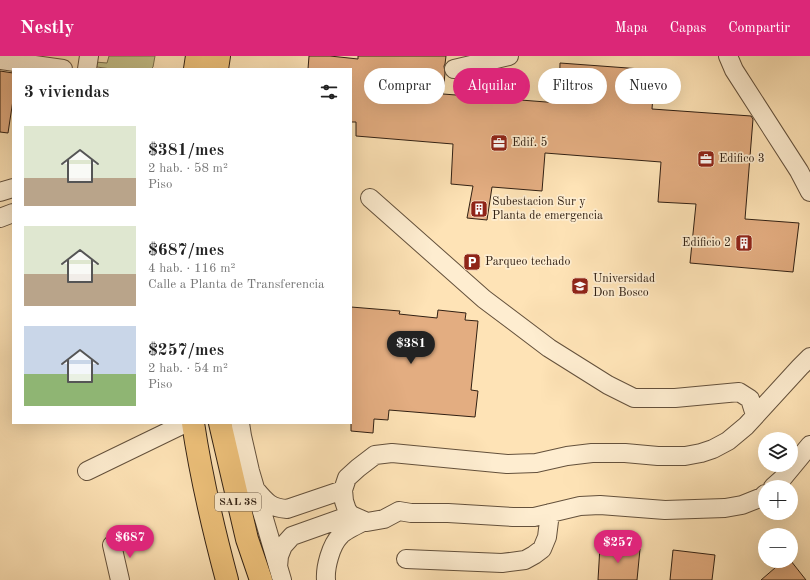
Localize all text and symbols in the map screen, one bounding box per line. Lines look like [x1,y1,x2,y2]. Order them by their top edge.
text: Nestly [20,19,74,38]
text: Mapa [615,21,648,35]
text: Capas [670,21,706,35]
text: Compartir [728,21,790,35]
chip: Comprar [364,68,445,104]
chip: Alquilar [453,68,530,104]
chip: Filtros [538,68,607,104]
chip: Nuevo [615,68,681,104]
icon: filters [318,81,340,103]
text: 3 viviendas [24,84,109,101]
office icon: Edif. 5 [489,133,509,153]
place label: Edif. 5 [512,136,547,149]
icon: home [56,142,104,190]
text: $381/mes [148,142,224,159]
office icon: Edifico 3 [696,149,716,169]
place label: Edifico 3 [719,153,765,165]
text: 2 hab. · 58 m² [148,162,228,175]
text: Piso [148,178,172,191]
place label: Subestacion Sur y Planta de emergencia [492,196,603,222]
building icon: Subestacion Sur y Planta de emergencia [469,199,489,219]
building icon: Edificio 2 [734,233,754,253]
place label: Edificio 2 [682,237,731,249]
icon: home [56,242,104,290]
text: $687/mes [148,242,224,259]
parking icon: Parqueo techado [462,252,482,272]
place label: Parqueo techado [485,256,570,268]
text: 4 hab. · 116 m² [148,262,235,275]
place label: Universidad Don Bosco [593,273,655,299]
school or university icon: Universidad Don Bosco [570,276,590,296]
text: Calle a Planta de Transferencia [148,278,325,291]
pin: $381 [387,331,435,365]
text: $381 [396,337,426,350]
icon: home [56,342,104,390]
text: $257/mes [148,342,224,359]
text: 2 hab. · 54 m² [148,362,228,375]
text: Piso [148,378,172,391]
map controls [758,432,798,568]
button: layers [758,432,798,472]
button: + [758,480,798,520]
road number: SAL 38 [215,493,261,511]
pin: $687 [106,525,154,559]
button: − [758,528,798,568]
pin: $257 [594,530,642,564]
text: $687 [115,531,145,544]
text: $257 [603,536,633,549]

